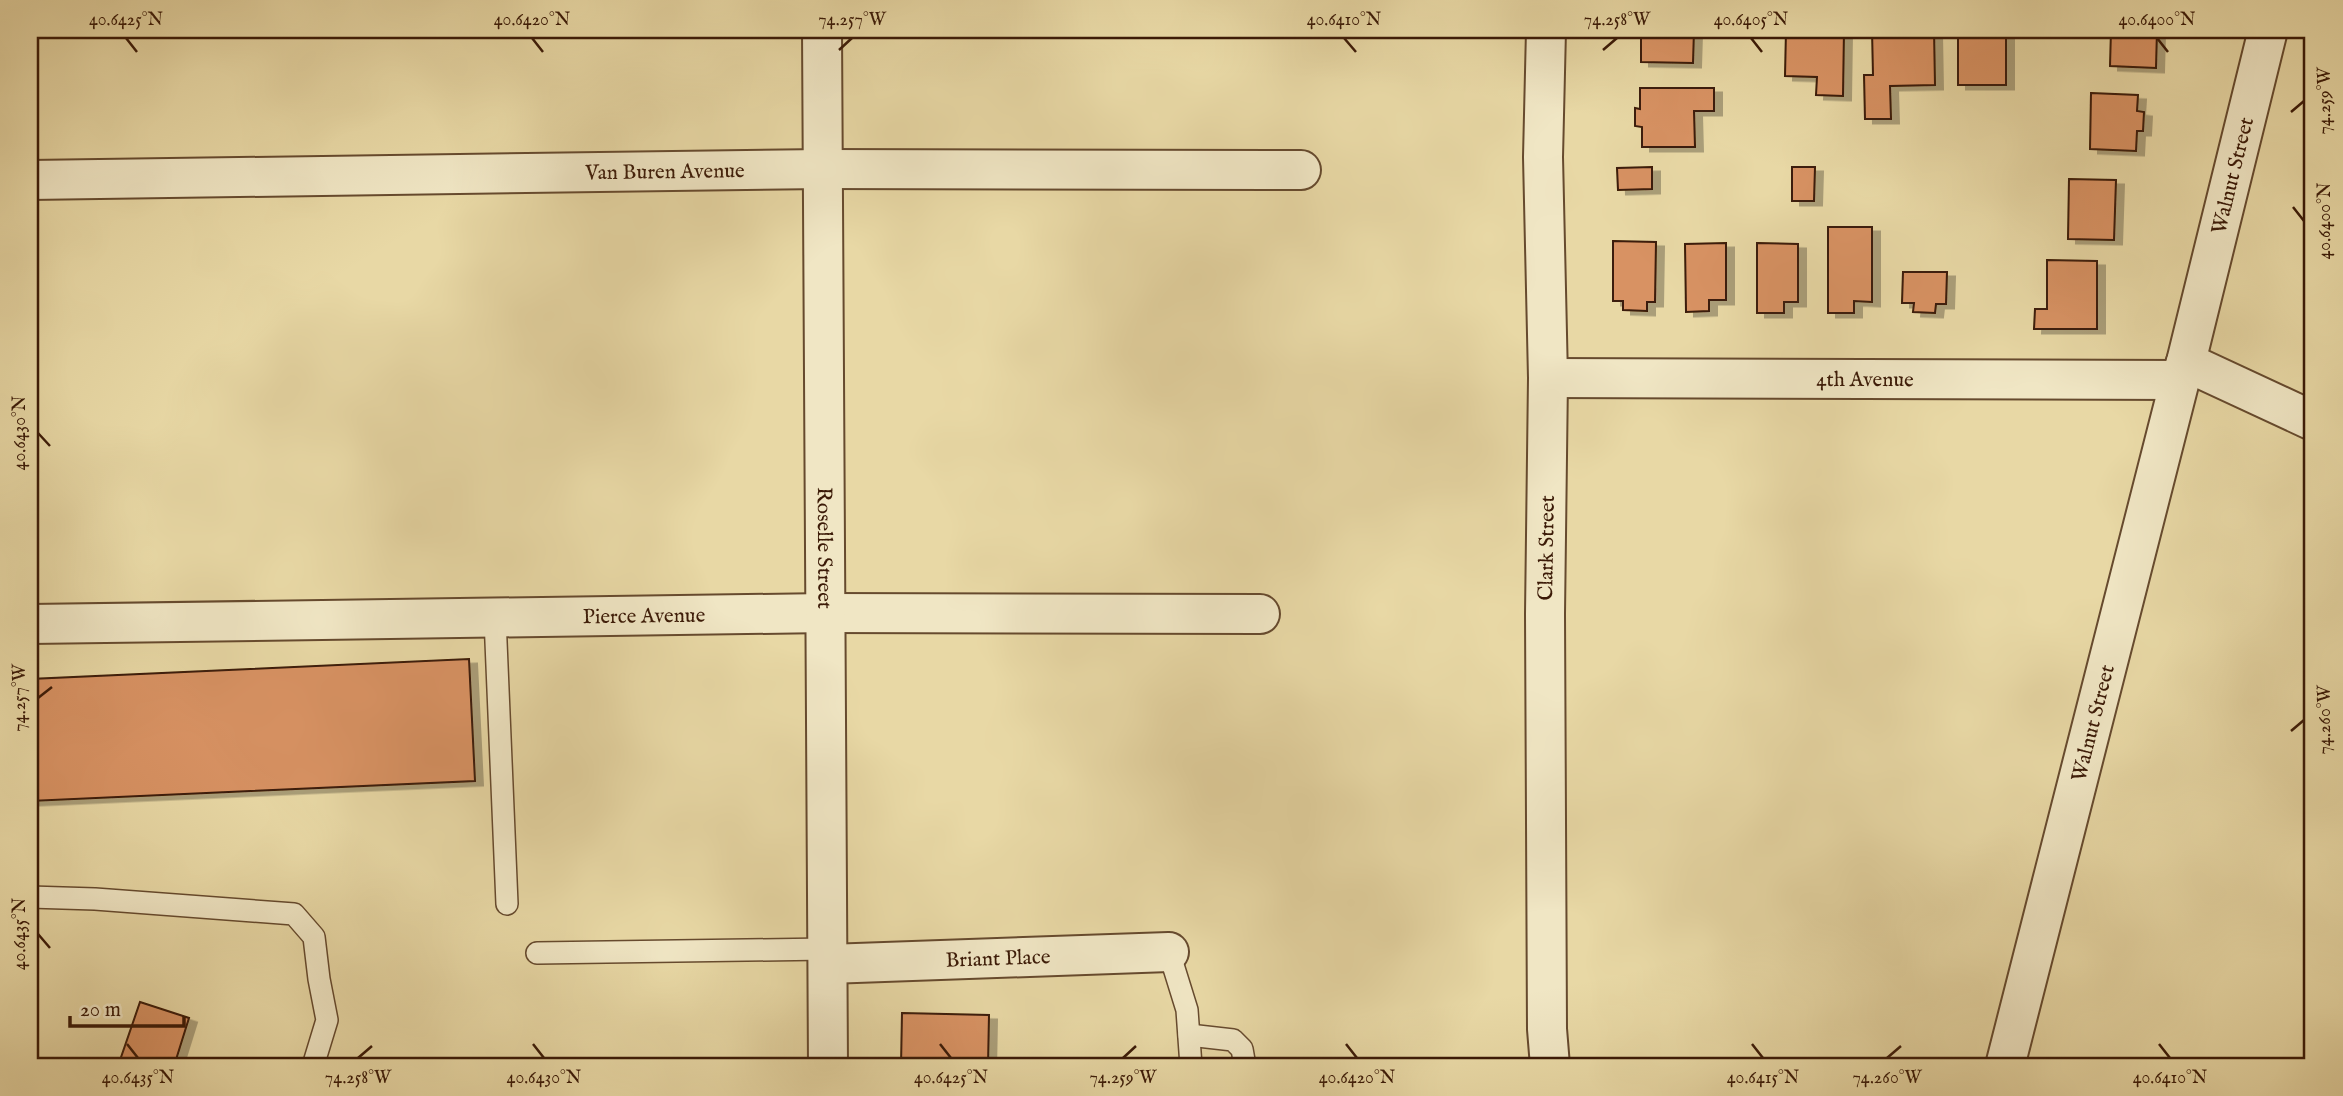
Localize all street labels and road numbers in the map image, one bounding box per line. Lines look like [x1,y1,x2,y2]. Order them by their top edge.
street label: Walnut Street [2206,115,2261,237]
street label: Van Buren Avenue [584,158,745,187]
street label: 4th Avenue [1816,367,1914,394]
street label: Roselle Street [810,487,837,609]
street label: Clark Street [1533,495,1562,601]
street label: Pierce Avenue [583,603,706,631]
street label: Walnut Street [2066,662,2122,785]
street label: Briant Place [945,944,1051,975]

